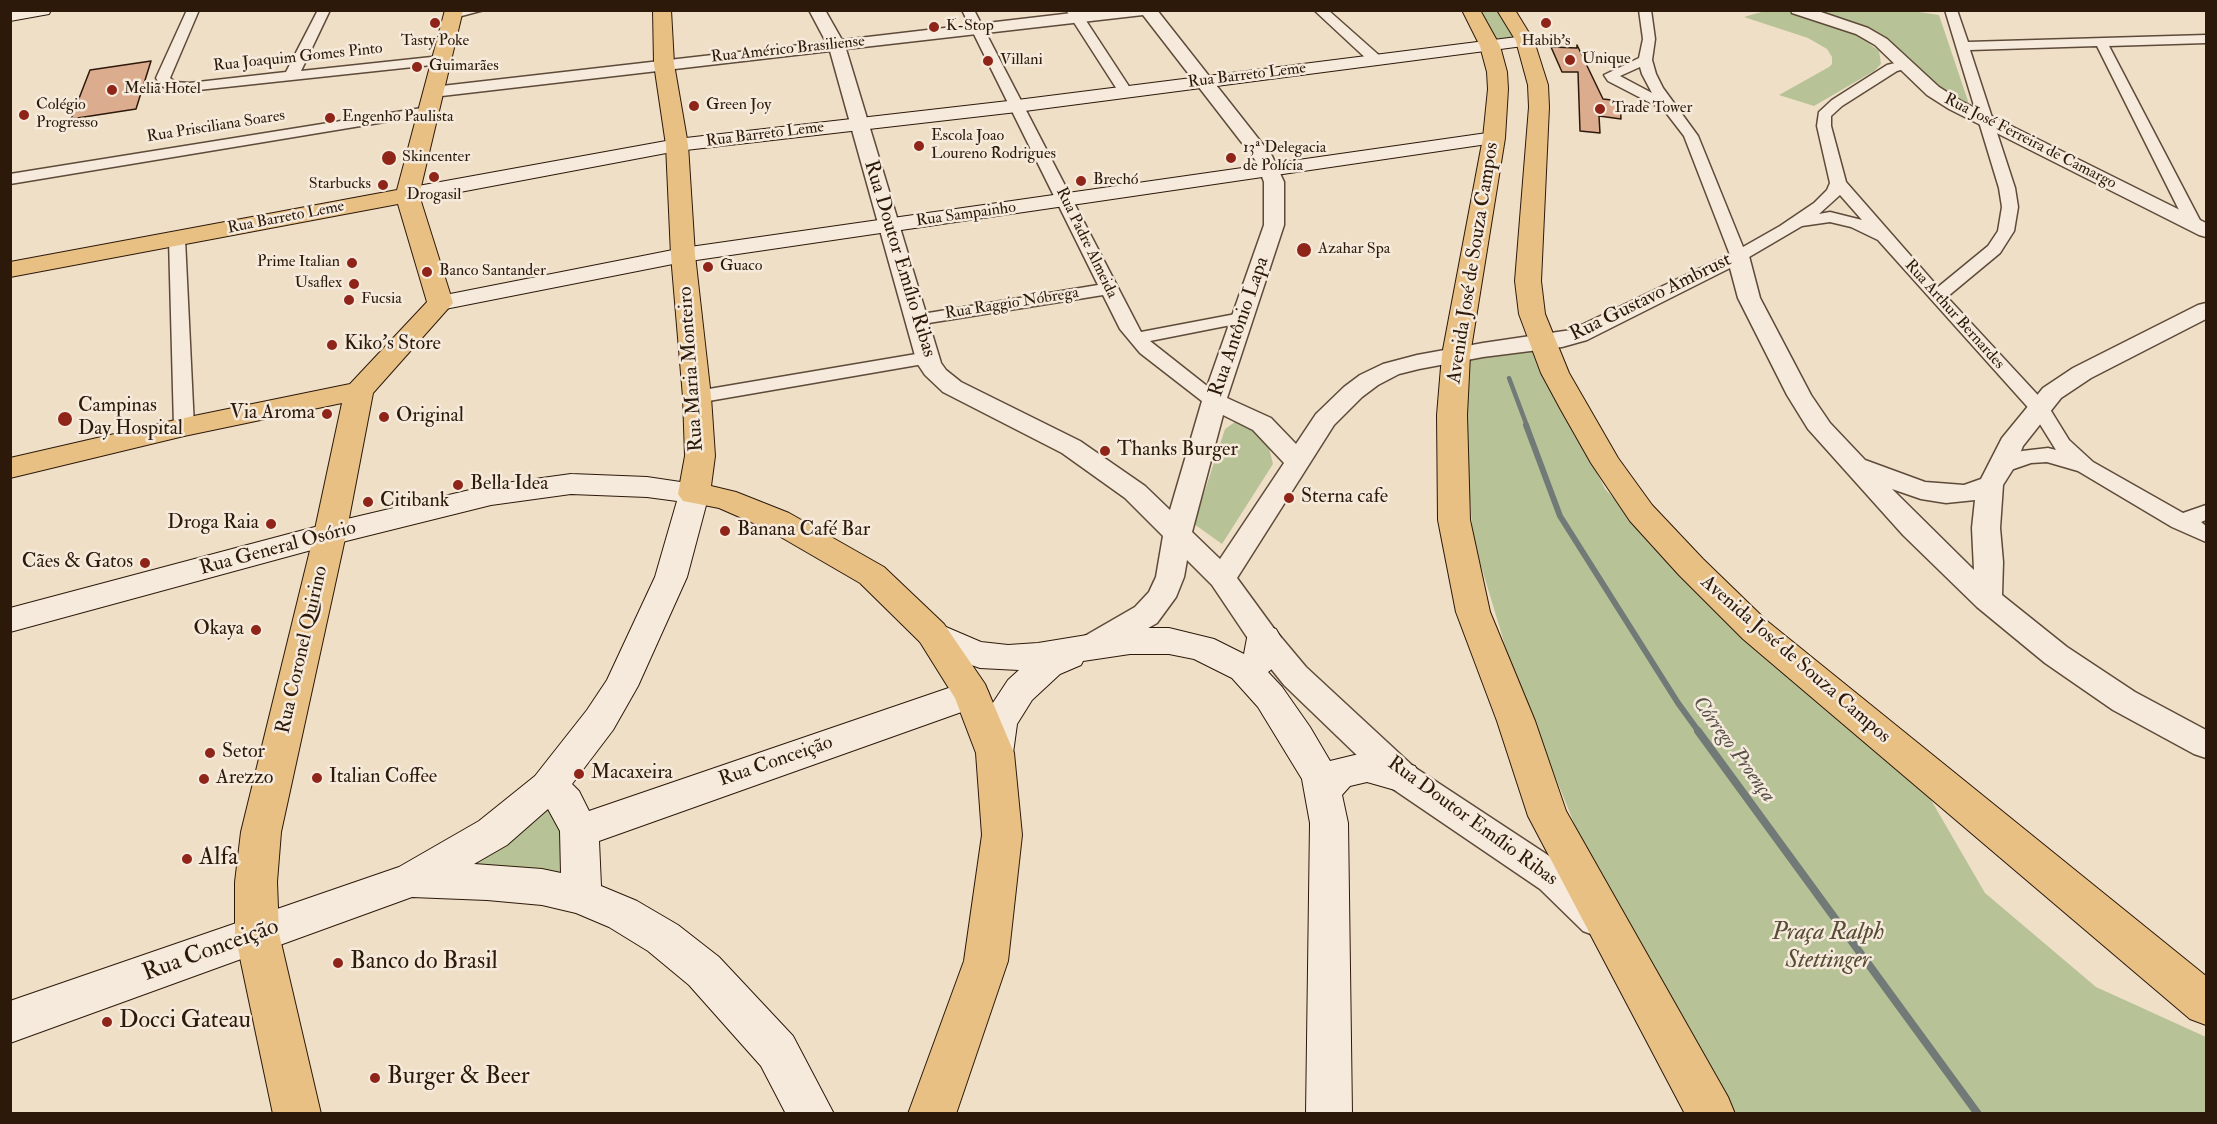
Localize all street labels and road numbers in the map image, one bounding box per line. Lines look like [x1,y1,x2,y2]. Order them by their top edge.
street label: Rua Américo Brasiliense [710,32,866,68]
street label: Rua Joaquim Gomes Pinto [212,40,384,76]
street label: Rua Barreto Leme [1187,59,1307,93]
street label: Rua José Ferreira de Camargo [1941,90,2119,194]
street label: Rua Prisciliana Soares [146,107,286,147]
street label: Rua Barreto Leme [705,118,825,152]
street label: Avenida José de Souza Campos [1443,141,1505,385]
street label: Rua Doutor Emílio Ribas [858,158,940,360]
street label: Rua Padre Almeida [1051,184,1121,302]
street label: Rua Barreto Leme [226,197,346,239]
street label: Rua Sampainho [915,198,1017,232]
street label: Rua Gustavo Ambrust [1566,249,1736,347]
street label: Rua Antônio Lapa [1205,254,1275,400]
street label: Rua Arthur Bernardes [1900,256,2008,374]
street label: Rua Raggio Nóbrega [944,284,1080,324]
street label: Rua Maria Monteiro [674,286,710,452]
street label: Rua General Osório [197,517,359,581]
street label: Rua Coronel Quirino [272,564,334,736]
street label: Avenida José de Souza Campos [1695,571,1895,749]
street label: Rua Conceição [716,731,836,793]
street label: Rua Doutor Emílio Ribas [1382,752,1562,892]
street label: Rua Conceição [139,913,283,989]

